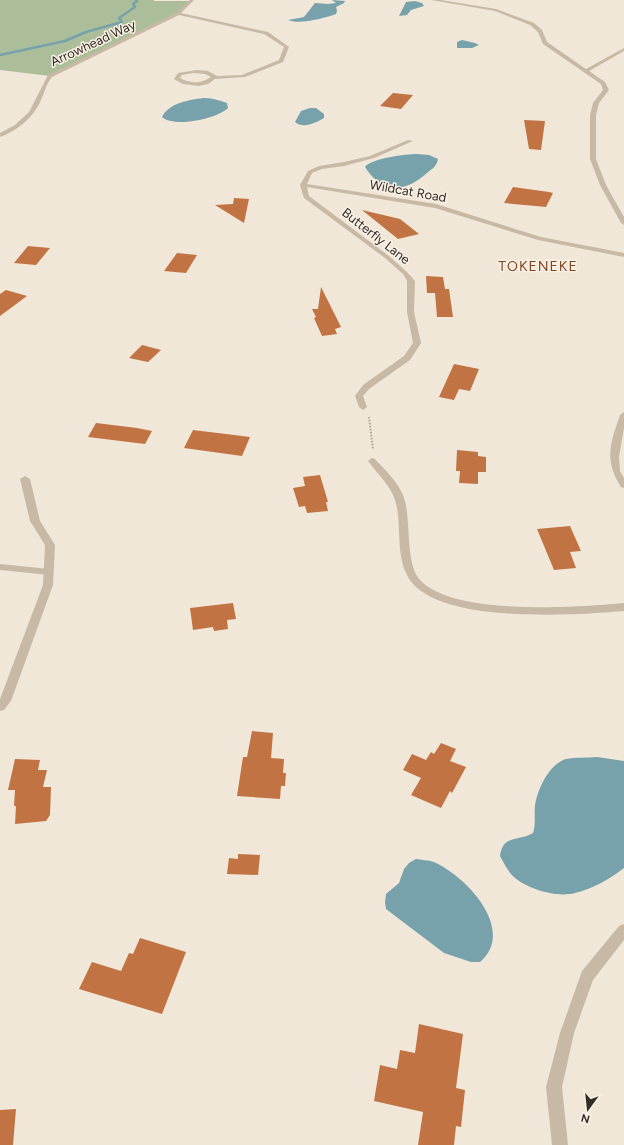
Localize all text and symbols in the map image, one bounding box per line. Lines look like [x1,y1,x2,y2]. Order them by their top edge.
street label: Arrowhead Way [48,17,138,69]
street label: Wildcat Road [368,177,448,205]
street label: Butterfly Lane [339,205,413,267]
district label: TOKENEKE [498,258,578,275]
north arrow [568,1089,608,1129]
text: N [580,1111,591,1126]

